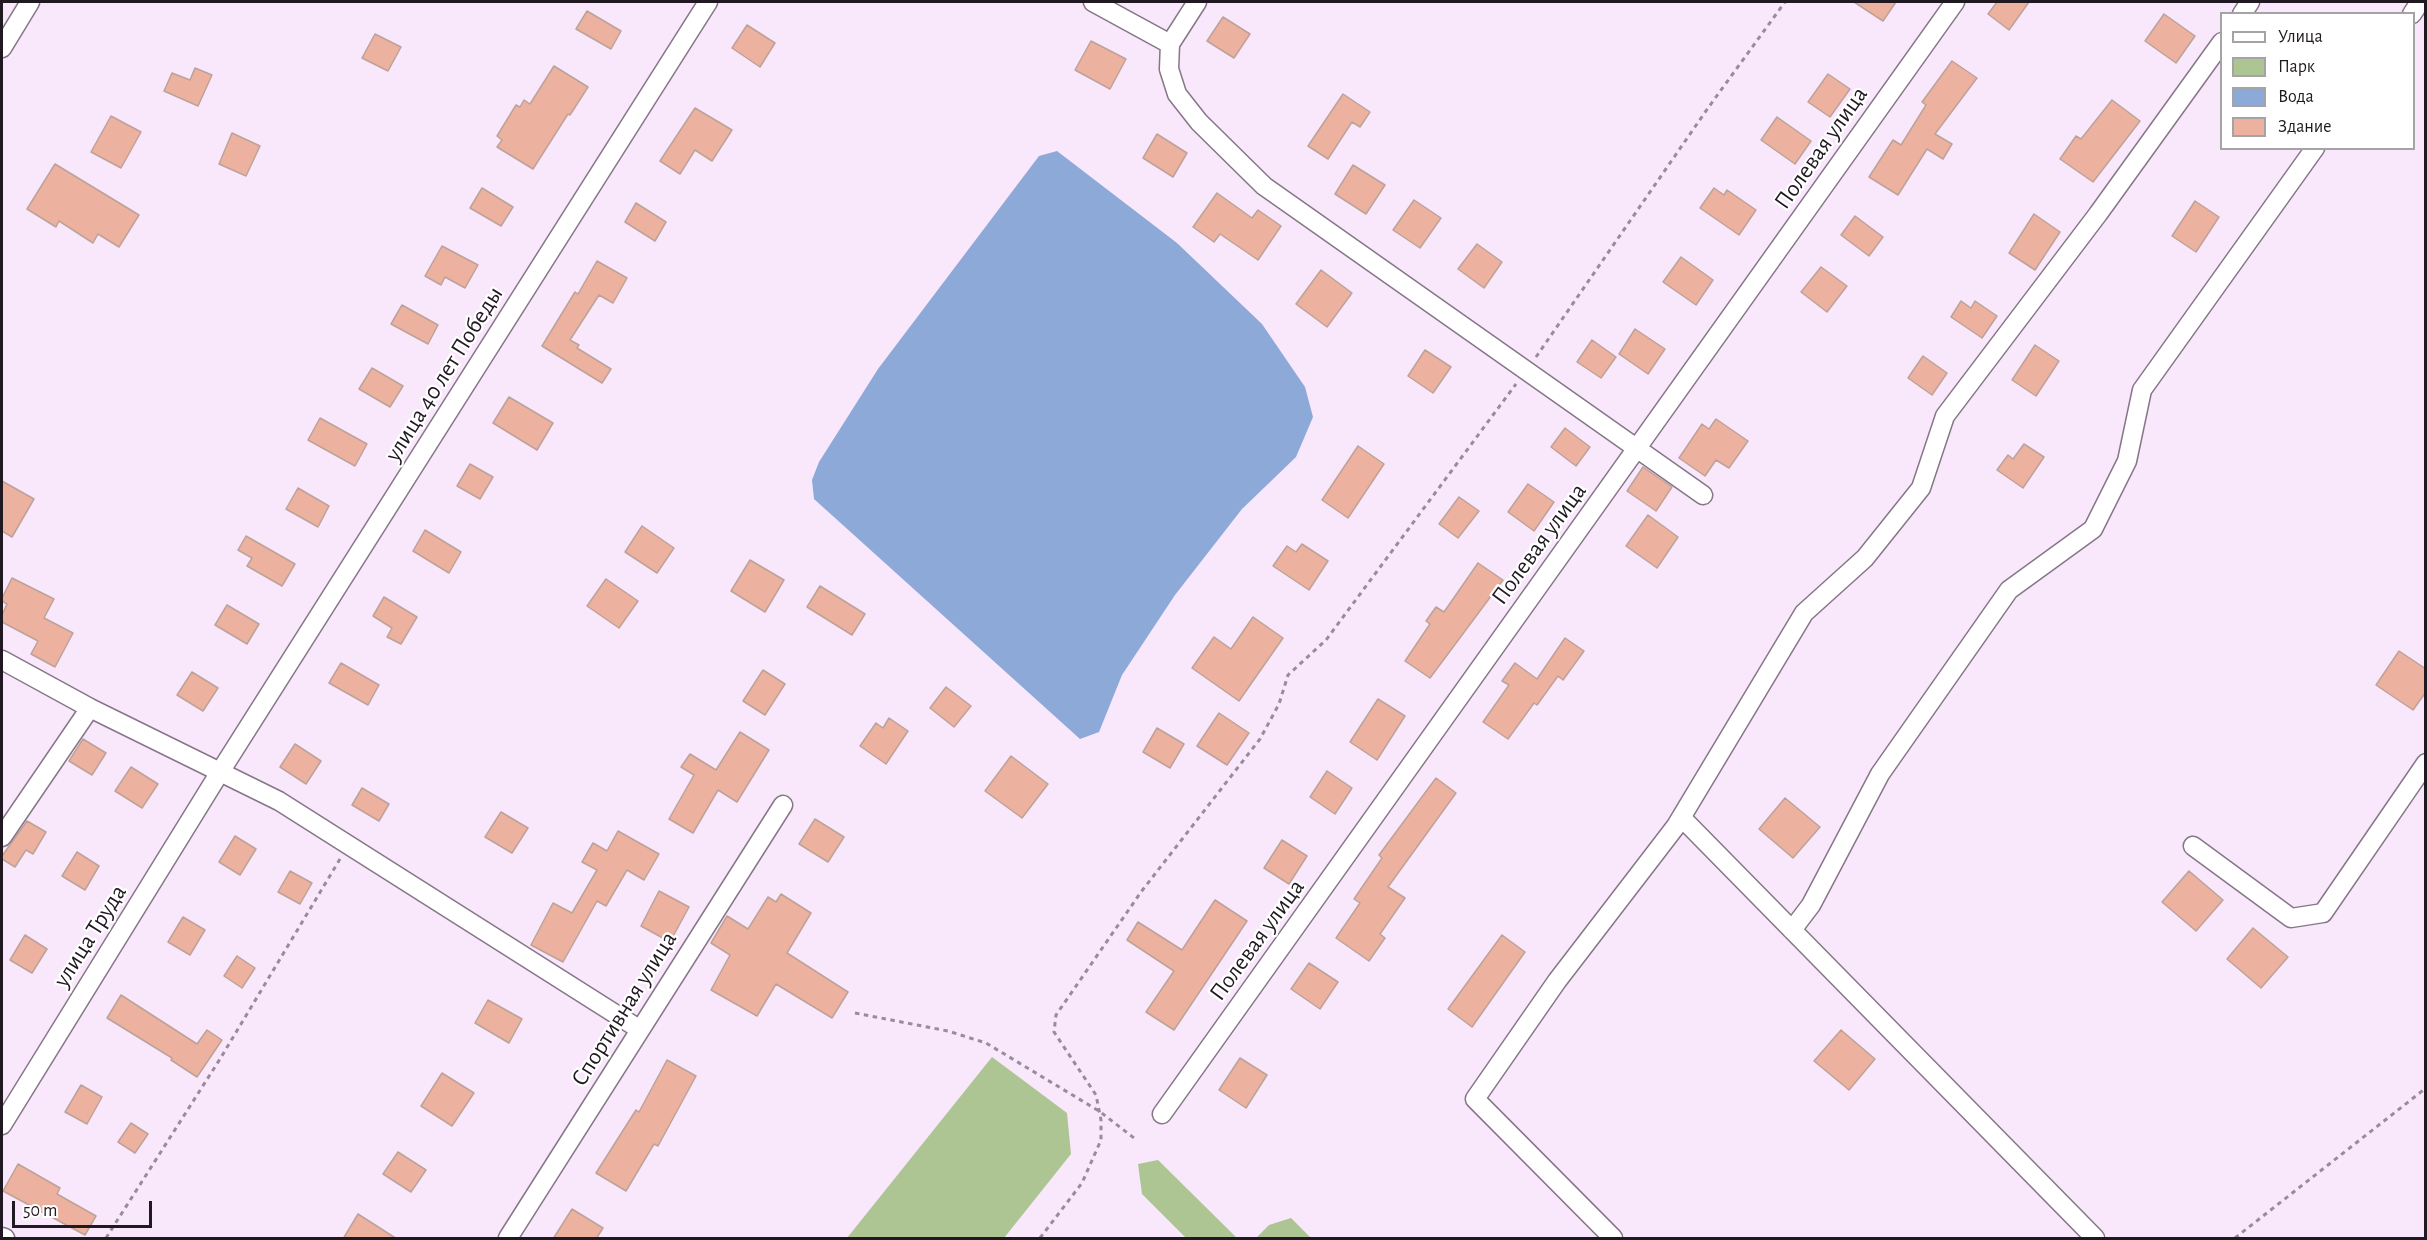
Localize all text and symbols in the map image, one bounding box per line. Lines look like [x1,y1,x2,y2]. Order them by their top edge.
legend [2220,12,2415,150]
text: Улица [2278,28,2323,46]
text: Парк [2278,58,2315,76]
street label: Полевая улица [1768,81,1874,215]
text: Вода [2278,88,2314,106]
text: Здание [2278,118,2332,136]
street label: улица 40 лет Победы [379,281,509,467]
street label: Полевая улица [1485,478,1593,610]
street label: Полевая улица [1203,874,1311,1006]
street label: улица Труда [47,879,133,993]
street label: Спортивная улица [565,926,683,1092]
scale bar [15,1189,154,1227]
text: 50 m [23,1202,57,1220]

